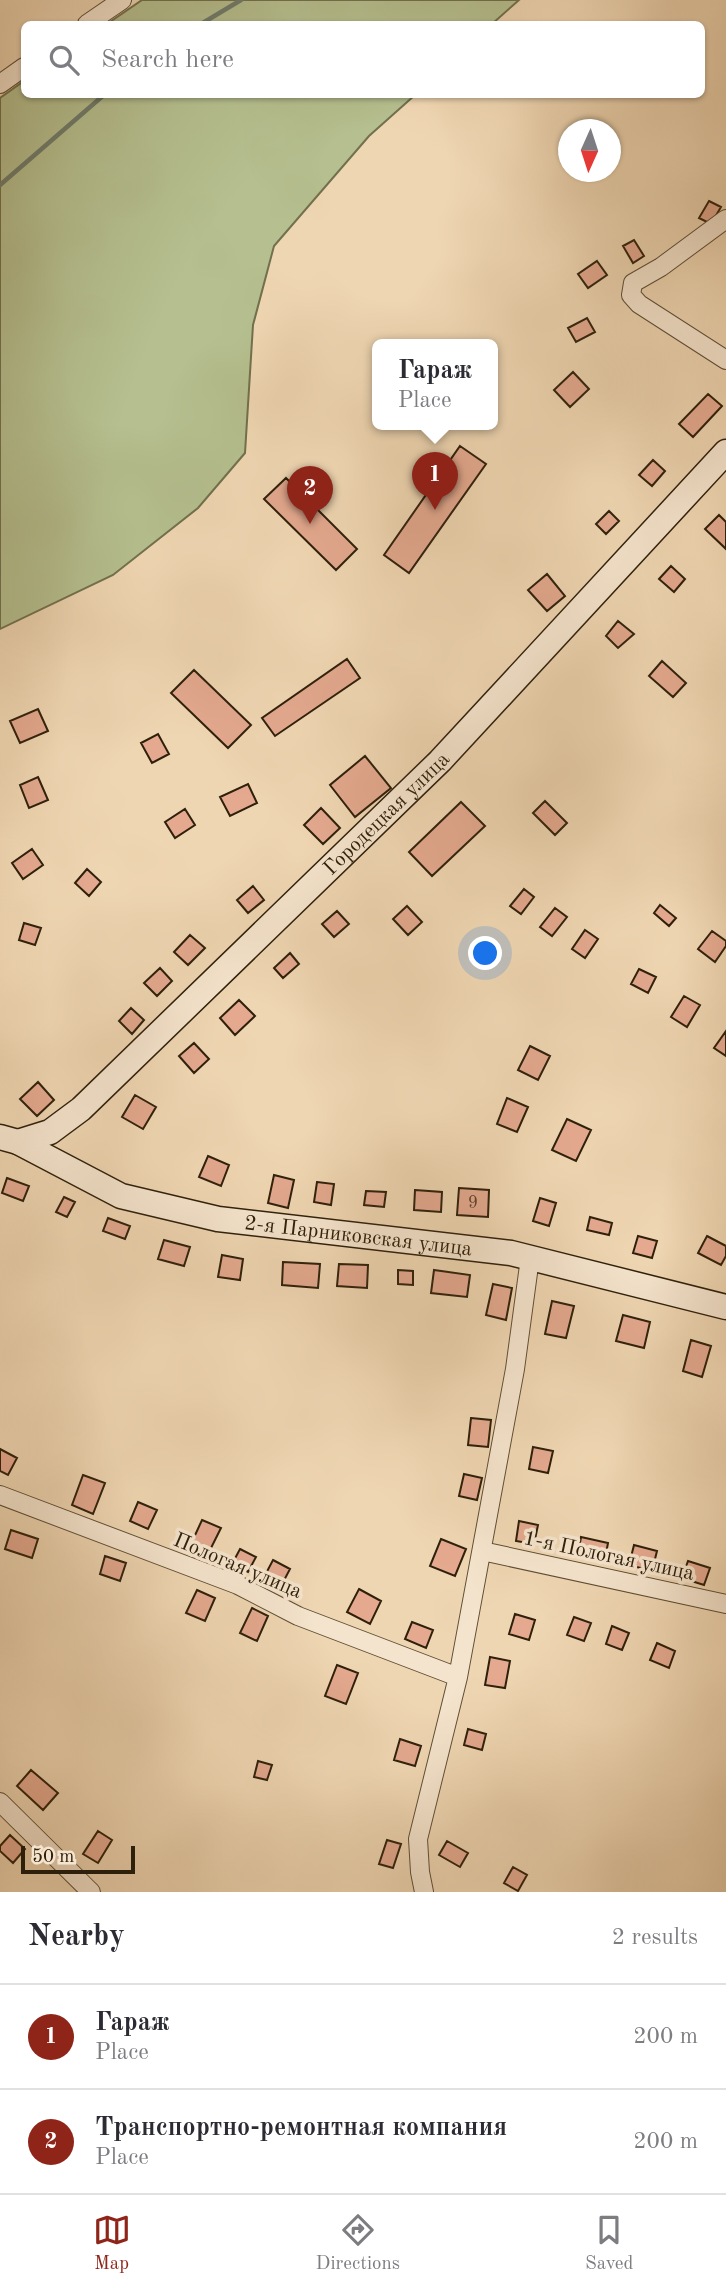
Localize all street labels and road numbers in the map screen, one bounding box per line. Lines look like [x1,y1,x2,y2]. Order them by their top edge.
street label: Городецкая улица [320,749,454,880]
street label: 2-я Парниковская улица [243,1213,473,1260]
street label: 1-я Пологая улица [521,1528,696,1585]
street label: Пологая улица [170,1530,305,1603]

